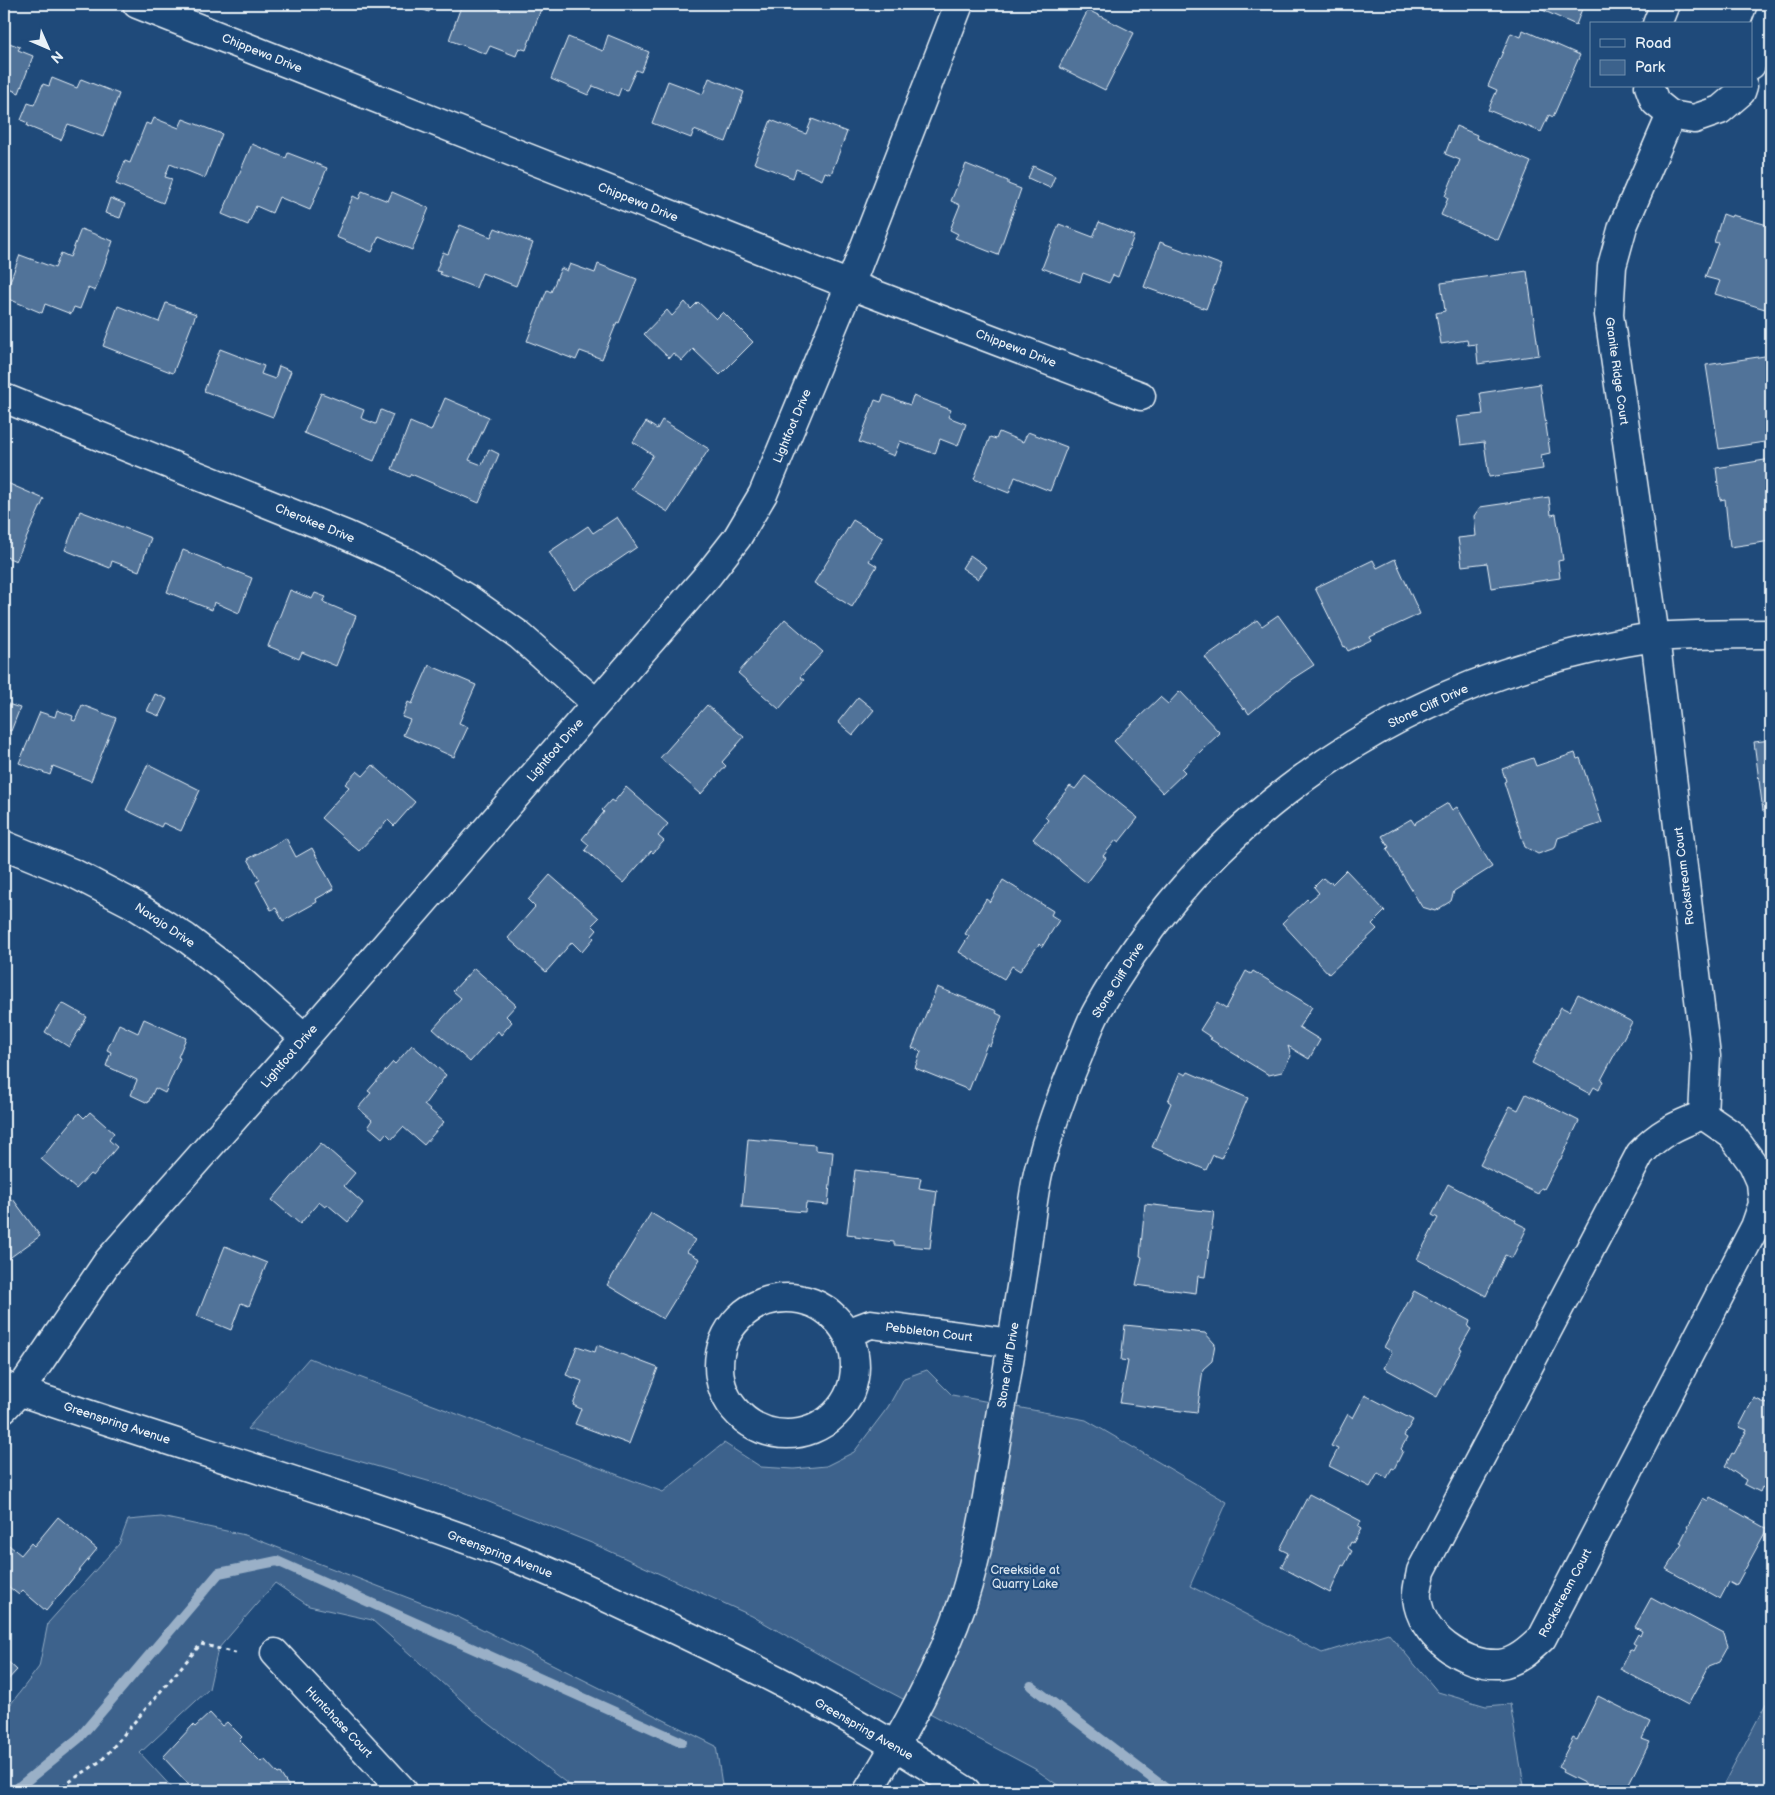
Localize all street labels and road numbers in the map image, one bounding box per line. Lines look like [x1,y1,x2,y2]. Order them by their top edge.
street label: Chippewa Drive [219,31,304,76]
street label: Chippewa Drive [595,180,680,225]
street label: Granite Ridge Court [1602,316,1632,426]
street label: Chippewa Drive [973,326,1058,371]
street label: Lightfoot Drive [770,387,815,465]
street label: Cherokee Drive [273,501,357,546]
street label: Stone Cliff Drive [1386,681,1471,732]
street label: Lightfoot Drive [524,716,587,785]
street label: Rockstream Court [1671,826,1698,926]
street label: Navajo Drive [132,900,198,951]
street label: Stone Cliff Drive [1089,940,1148,1021]
street label: Lightfoot Drive [258,1022,321,1091]
street label: Pebbleton Court [885,1320,974,1345]
street label: Stone Cliff Drive [994,1321,1023,1409]
street label: Greenspring Avenue [62,1399,172,1448]
street label: Greenspring Avenue [445,1528,554,1581]
street label: Rockstream Court [1536,1546,1595,1640]
street label: Huntchase Court [302,1684,376,1761]
street label: Greenspring Avenue [812,1695,916,1764]

